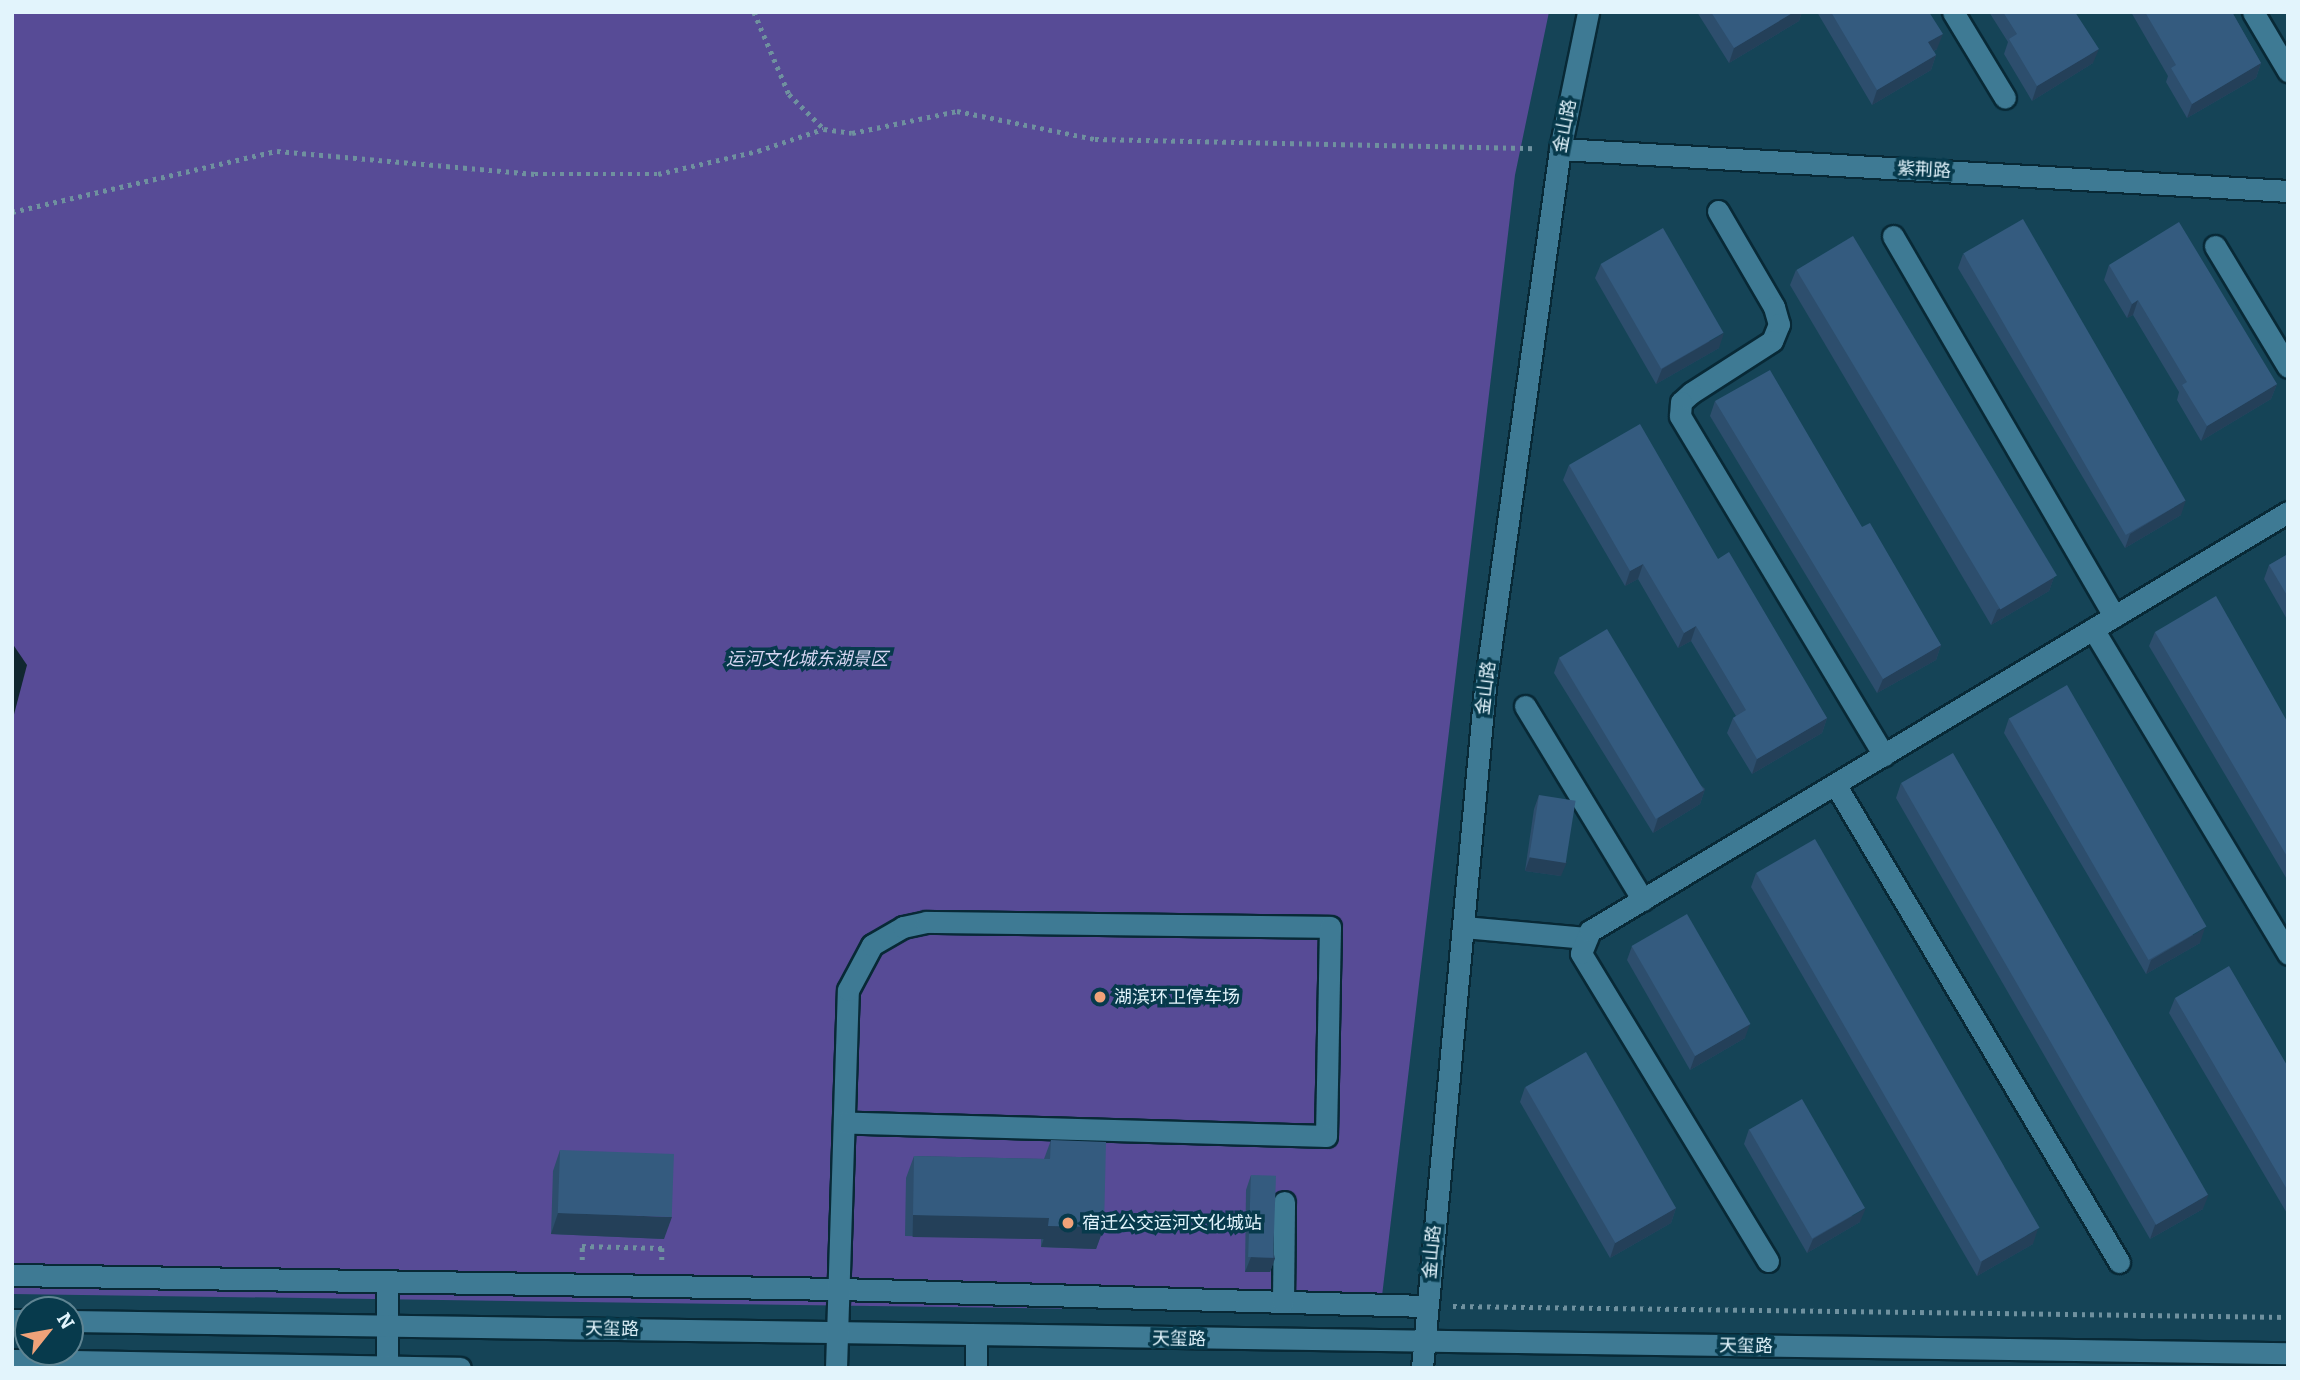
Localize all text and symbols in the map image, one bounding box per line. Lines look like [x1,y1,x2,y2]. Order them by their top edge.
street label: 金山路 [1549,97,1581,155]
street label: 紫荆路 [1896,158,1952,182]
park label: 运河文化城东湖景区 [726,648,888,670]
street label: 金山路 [1472,660,1500,716]
place label: 湖滨环卫停车场 [1114,986,1240,1008]
marker: 湖滨环卫停车场 [1092,989,1108,1005]
place label: 宿迁公交运河文化城站 [1082,1212,1262,1234]
marker: 宿迁公交运河文化城站 [1060,1215,1076,1231]
street label: 金山路 [1419,1224,1445,1280]
north arrow [14,1296,84,1366]
text: N [52,1309,79,1333]
street label: 天玺路 [585,1318,639,1340]
street label: 天玺路 [1152,1328,1206,1350]
street label: 天玺路 [1719,1335,1773,1357]

